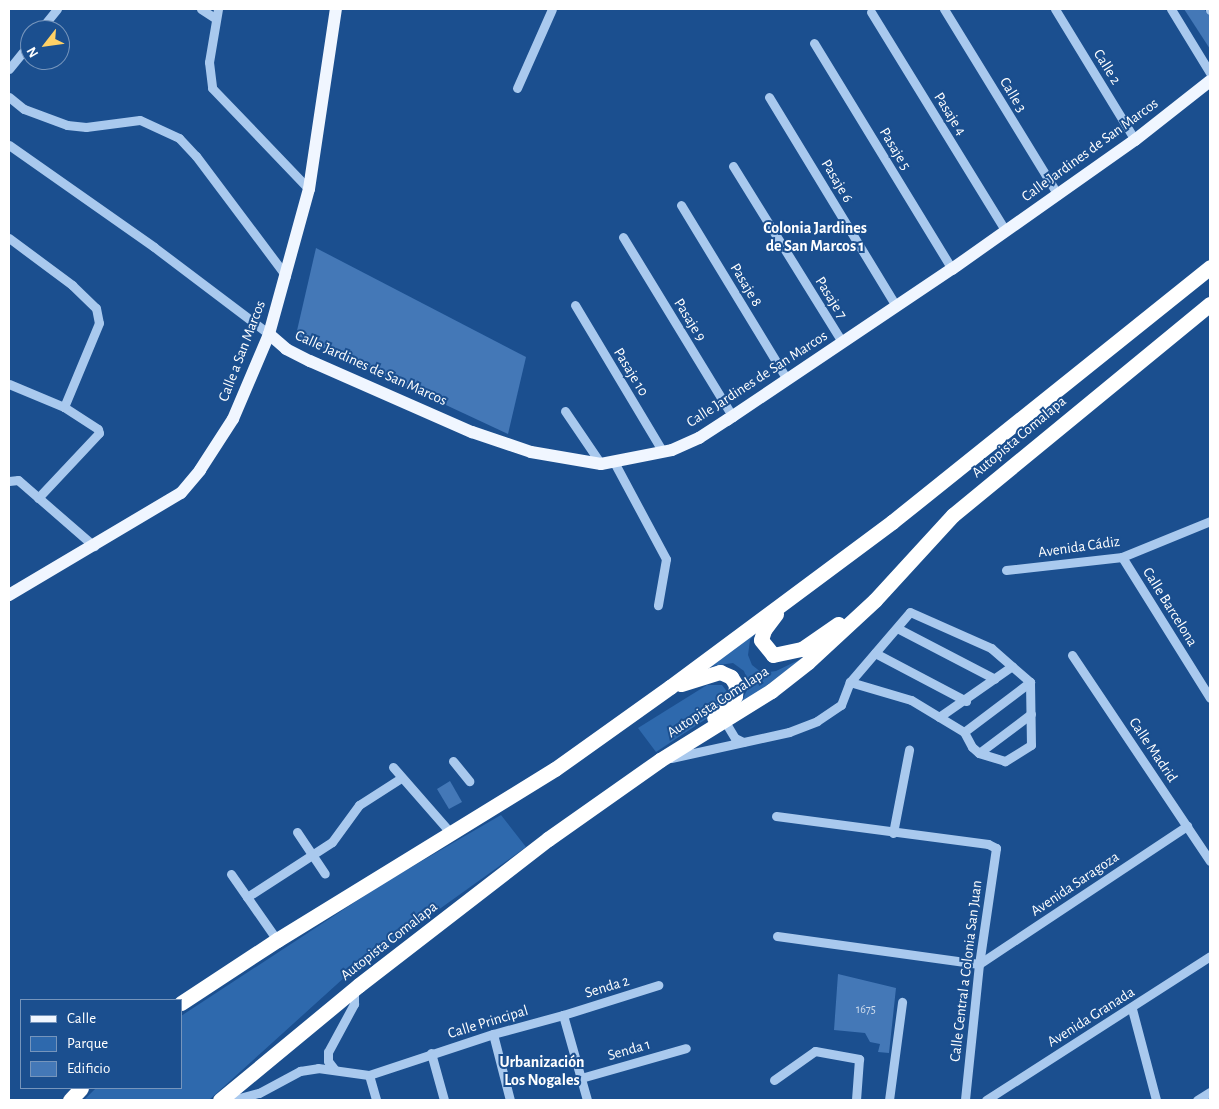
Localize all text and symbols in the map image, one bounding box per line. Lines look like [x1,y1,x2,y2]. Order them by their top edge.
north arrow [20,20,70,70]
text: N [24,44,41,60]
street label: Calle 2 [1089,46,1125,88]
street label: Calle 3 [996,74,1030,116]
street label: Pasaje 4 [930,89,970,139]
street label: Calle Jardines de San Marcos [1018,94,1162,206]
street label: Pasaje 5 [875,124,915,174]
street label: Pasaje 6 [817,156,857,206]
district label: Colonia Jardines de San Marcos 1 [763,218,867,256]
street label: Pasaje 8 [726,260,766,310]
street label: Pasaje 7 [811,274,851,322]
street label: Pasaje 9 [670,295,710,345]
street label: Calle a San Marcos [214,298,270,404]
street label: Calle Jardines de San Marcos [292,326,450,410]
street label: Calle Jardines de San Marcos [683,327,831,431]
street label: Pasaje 10 [610,345,652,399]
street label: Autopista Comalapa [968,392,1070,482]
street label: Avenida Cádiz [1037,532,1121,562]
street label: Calle Barcelona [1139,564,1201,650]
street label: Autopista Comalapa [664,662,772,742]
street label: Calle Madrid [1125,714,1181,786]
street label: Avenida Saragoza [1027,848,1123,920]
street label: Calle Central a Colonia San Juan [946,879,986,1063]
street label: Autopista Comalapa [337,898,441,984]
street label: Senda 2 [583,972,631,1002]
street label: Avenida Granada [1044,983,1138,1051]
legend [20,999,182,1089]
street label: Calle Principal [446,1001,530,1043]
house number: 1675 [856,1003,876,1017]
text: Calle [67,1011,96,1026]
street label: Senda 1 [605,1035,653,1065]
text: Parque [67,1036,108,1051]
district label: Urbanización Los Nogales [499,1052,585,1090]
text: Edificio [67,1061,110,1076]

